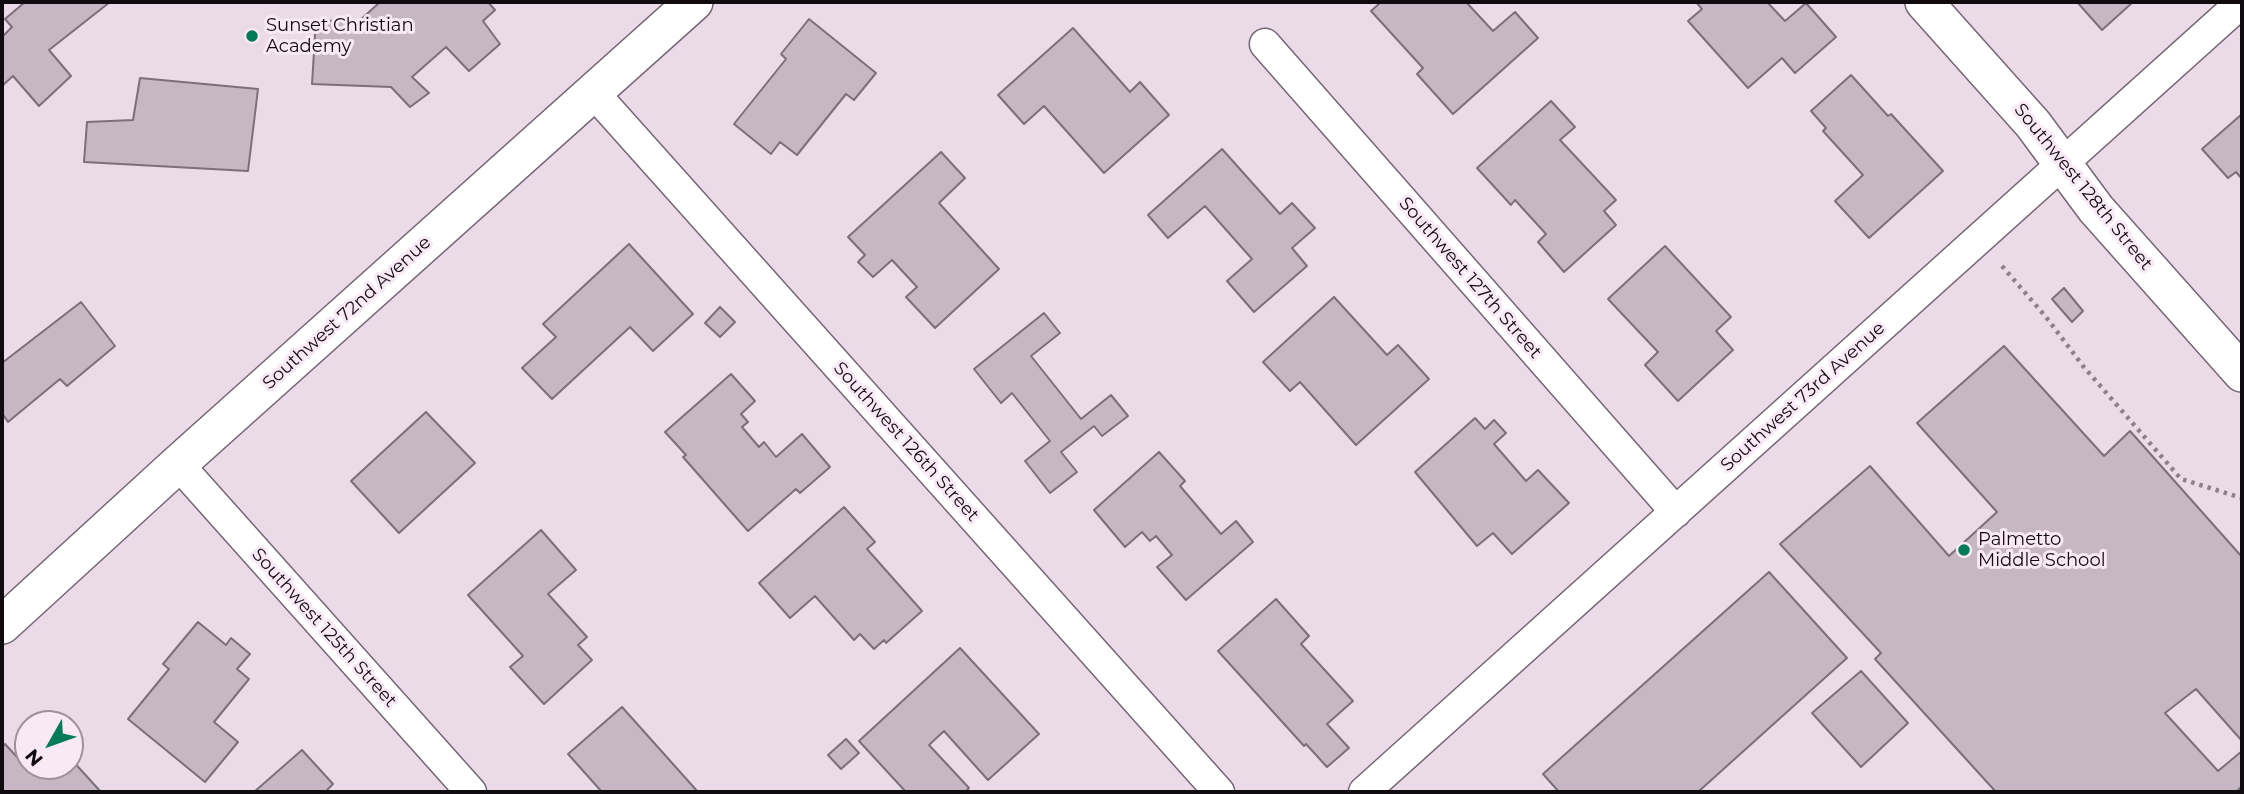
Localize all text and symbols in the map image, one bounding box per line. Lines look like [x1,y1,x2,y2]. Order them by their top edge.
place label: Sunset Christian Academy [266,15,414,58]
marker: Sunset Christian Academy [244,28,260,44]
street label: Southwest 128th Street [2009,99,2157,275]
street label: Southwest 127th Street [1394,193,1546,363]
street label: Southwest 72nd Avenue [258,232,436,394]
street label: Southwest 73rd Avenue [1716,318,1890,476]
street label: Southwest 126th Street [829,358,983,526]
place label: Palmetto Middle School [1978,529,2106,572]
marker: Palmetto Middle School [1956,542,1972,558]
street label: Southwest 125th Street [247,544,401,712]
north arrow [14,710,84,780]
text: N [20,744,48,771]

